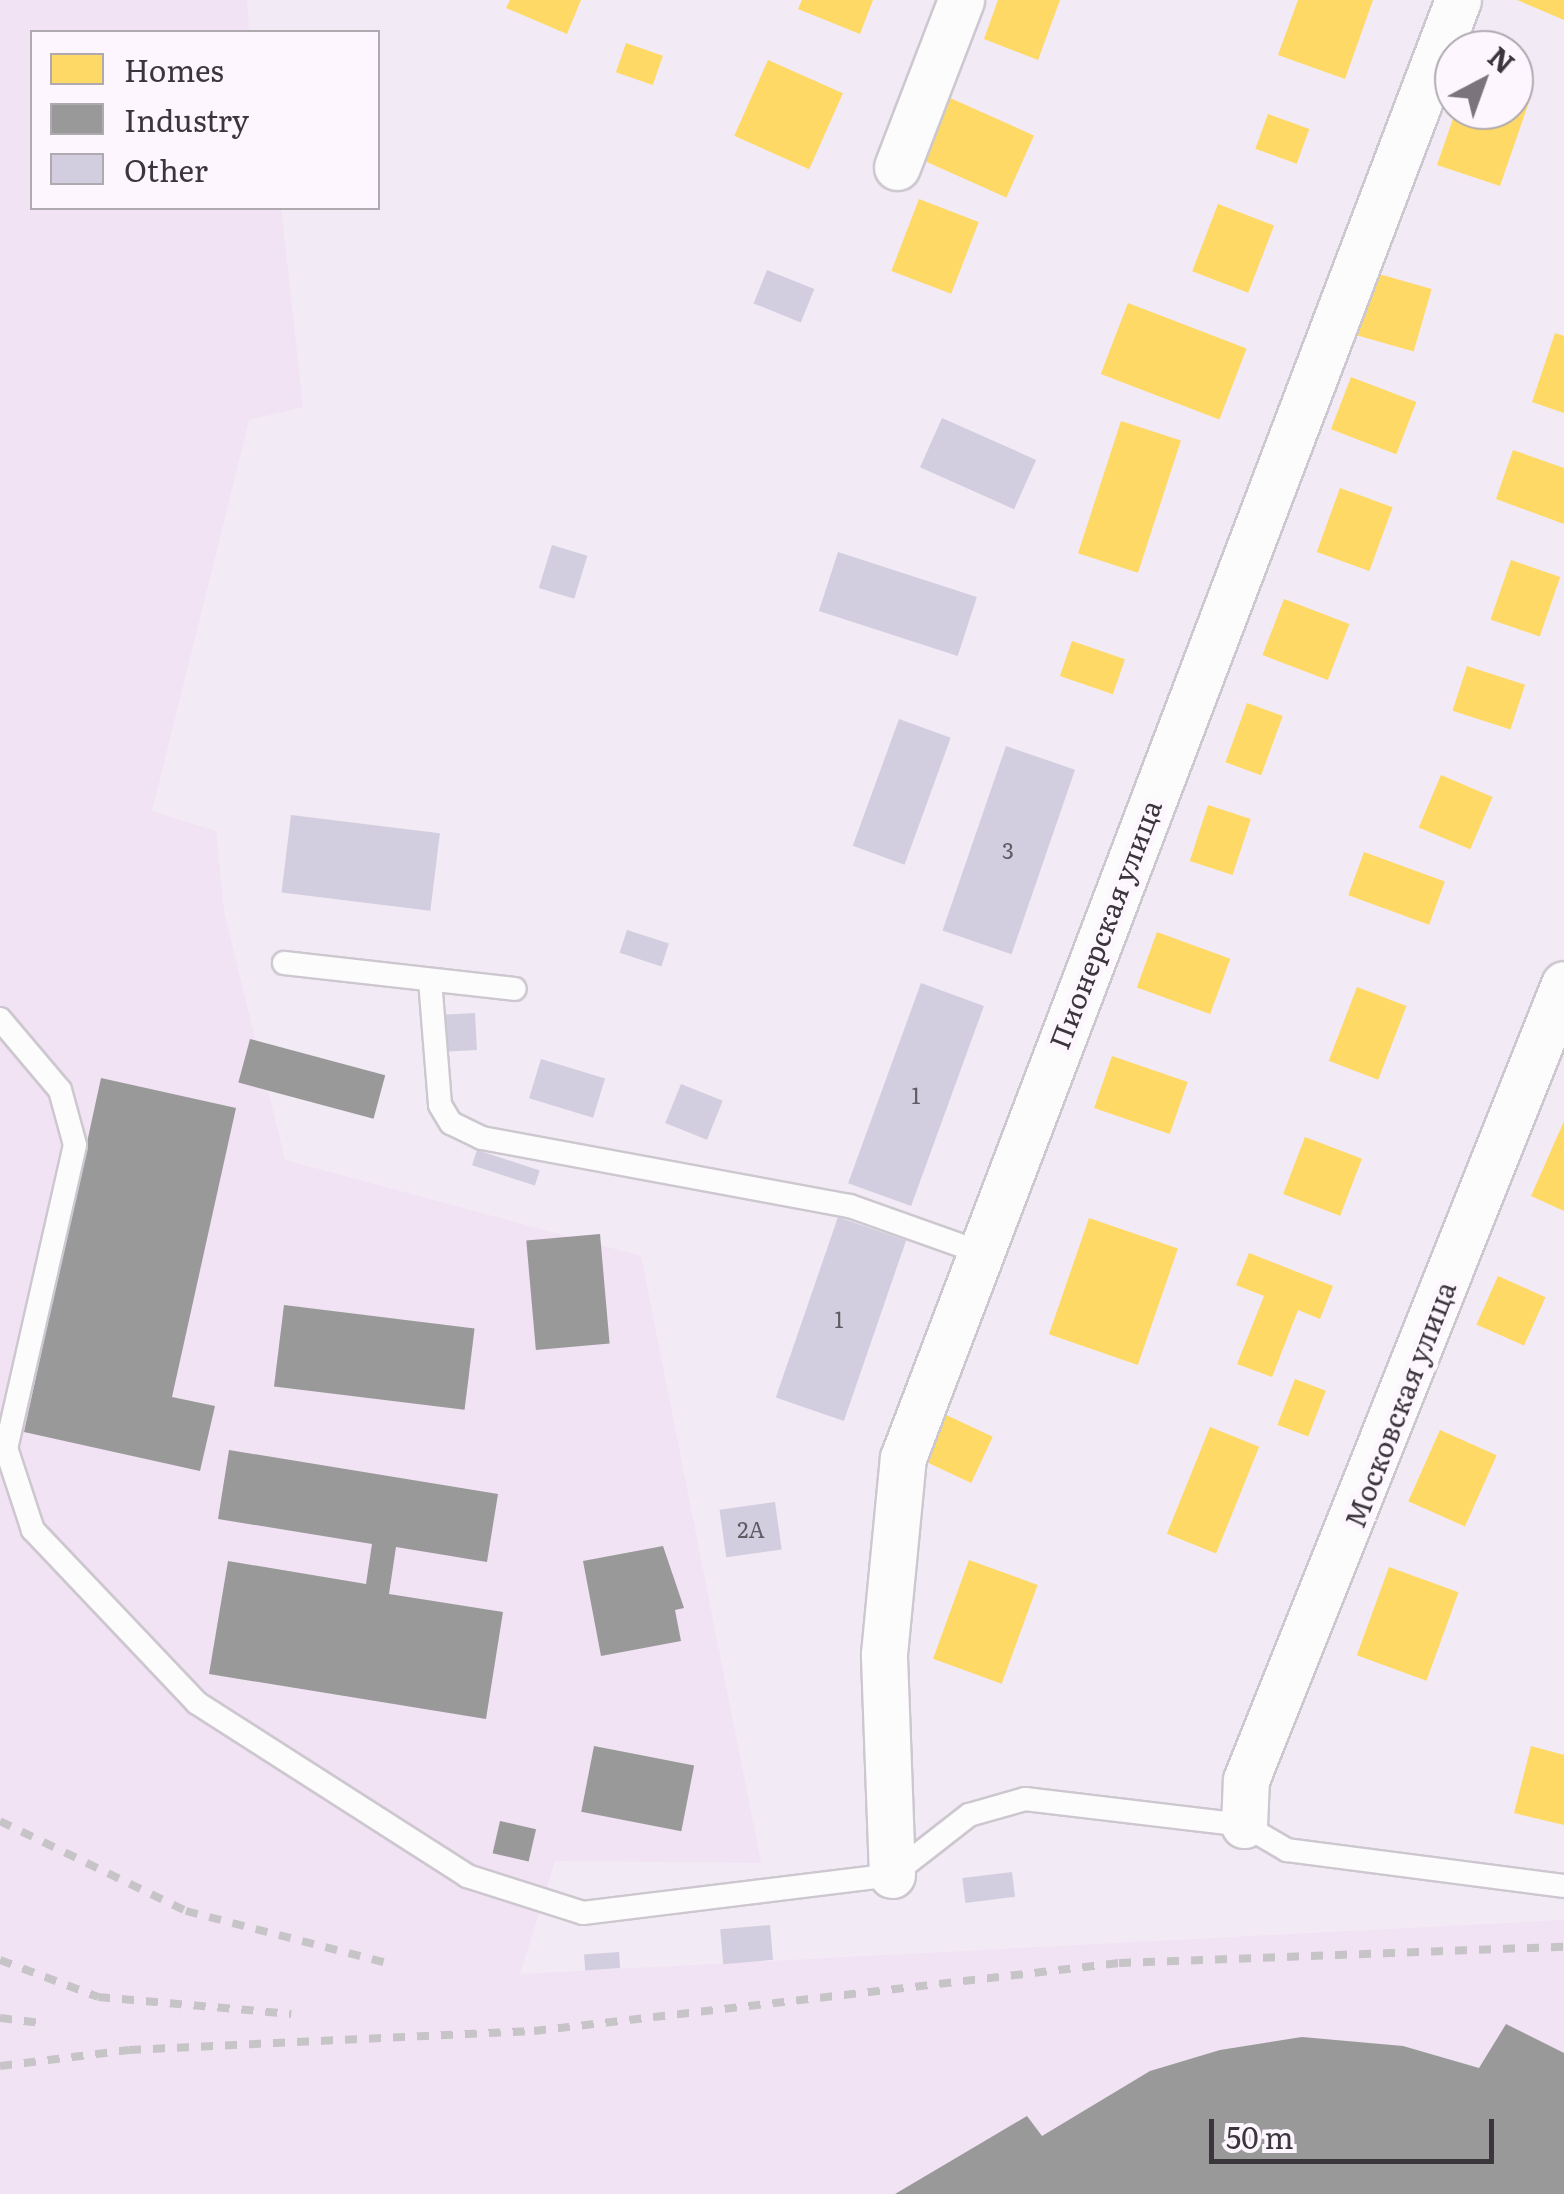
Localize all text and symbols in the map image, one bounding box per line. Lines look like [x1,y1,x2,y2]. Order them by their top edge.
legend [30,30,380,210]
north arrow [1434,30,1534,130]
text: N [1480,35,1525,82]
text: Homes [124,47,224,91]
text: Industry [124,97,249,141]
text: Other [124,147,208,191]
street label: Пионерская улица [1041,795,1167,1053]
house number: 3 [1002,837,1014,863]
house number: 1 [912,1082,920,1108]
street label: Московская улица [1337,1276,1461,1532]
house number: 1 [835,1306,843,1332]
house number: 2А [737,1516,765,1542]
scale bar [1214,2099,1499,2161]
text: 50 m [1226,2114,1294,2158]

